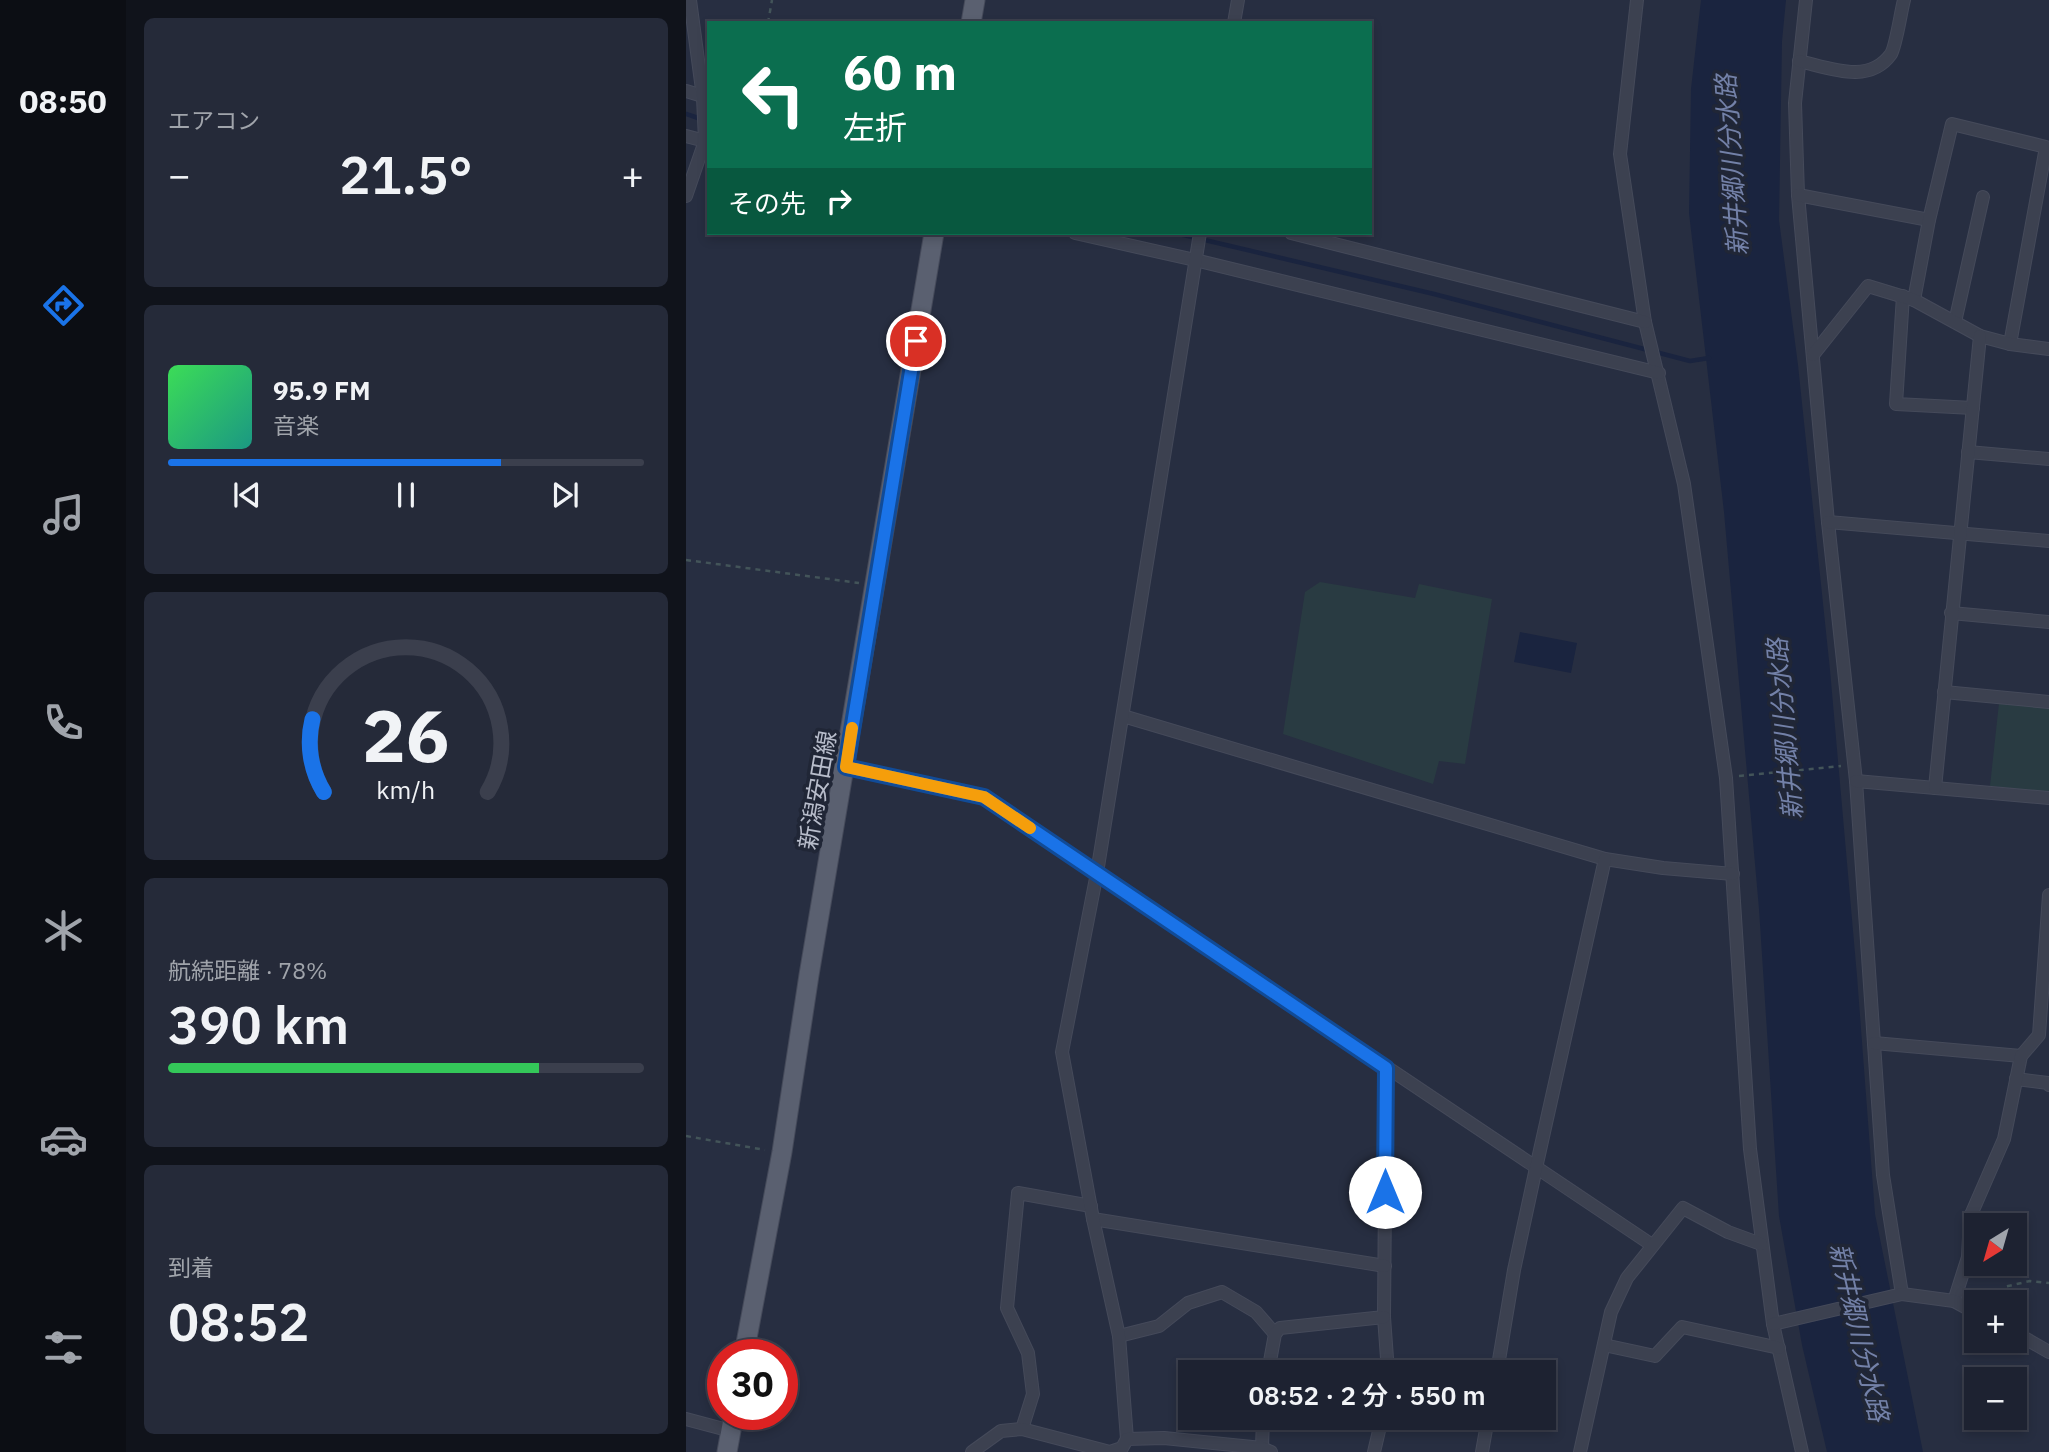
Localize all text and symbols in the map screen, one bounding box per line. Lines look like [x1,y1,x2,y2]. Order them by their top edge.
text: 60 m [843,40,957,103]
icon: left [728,49,819,140]
water label: 新井郷川分水路 [1708,71,1754,257]
text: 08:50 [19,80,107,122]
text: エアコン [168,105,260,135]
text: 左折 [843,106,907,148]
text: 21.5° [339,141,473,208]
text: − [168,150,191,199]
text: + [621,150,644,199]
icon: right [820,182,858,220]
text: その先 [728,186,806,220]
icon: directions [39,281,88,330]
pin [886,311,946,371]
icon: arrive [897,322,935,360]
text: 95.9 FM [273,373,371,407]
text: 音楽 [273,410,319,440]
icon: previous [228,476,266,514]
icon: pause [387,476,425,514]
icon: next [546,476,584,514]
icon: music [39,490,88,539]
water label: 新井郷川分水路 [1759,635,1809,821]
text: 26 [362,687,450,782]
icon: phone [39,698,88,747]
street label: 新潟安田線 [791,728,843,852]
text: km/h [377,773,435,806]
icon: climate [39,906,88,955]
text: 航続距離 · 78% [168,955,327,985]
text: 390 km [168,991,349,1058]
icon: car [39,1115,88,1164]
position arrow [1348,1155,1422,1229]
north arrow [1964,1213,2026,1276]
map controls [1964,1213,2027,1430]
water label: 新井郷川分水路 [1823,1240,1897,1426]
text: 到着 [168,1252,214,1282]
text: 08:52 [168,1288,309,1355]
button: + [1964,1290,2027,1353]
icon: filters [39,1323,88,1372]
speed limit sign: 30 [707,1339,798,1430]
button: − [1964,1367,2027,1430]
text: 08:52 · 2 分 · 550 m [1248,1378,1486,1412]

